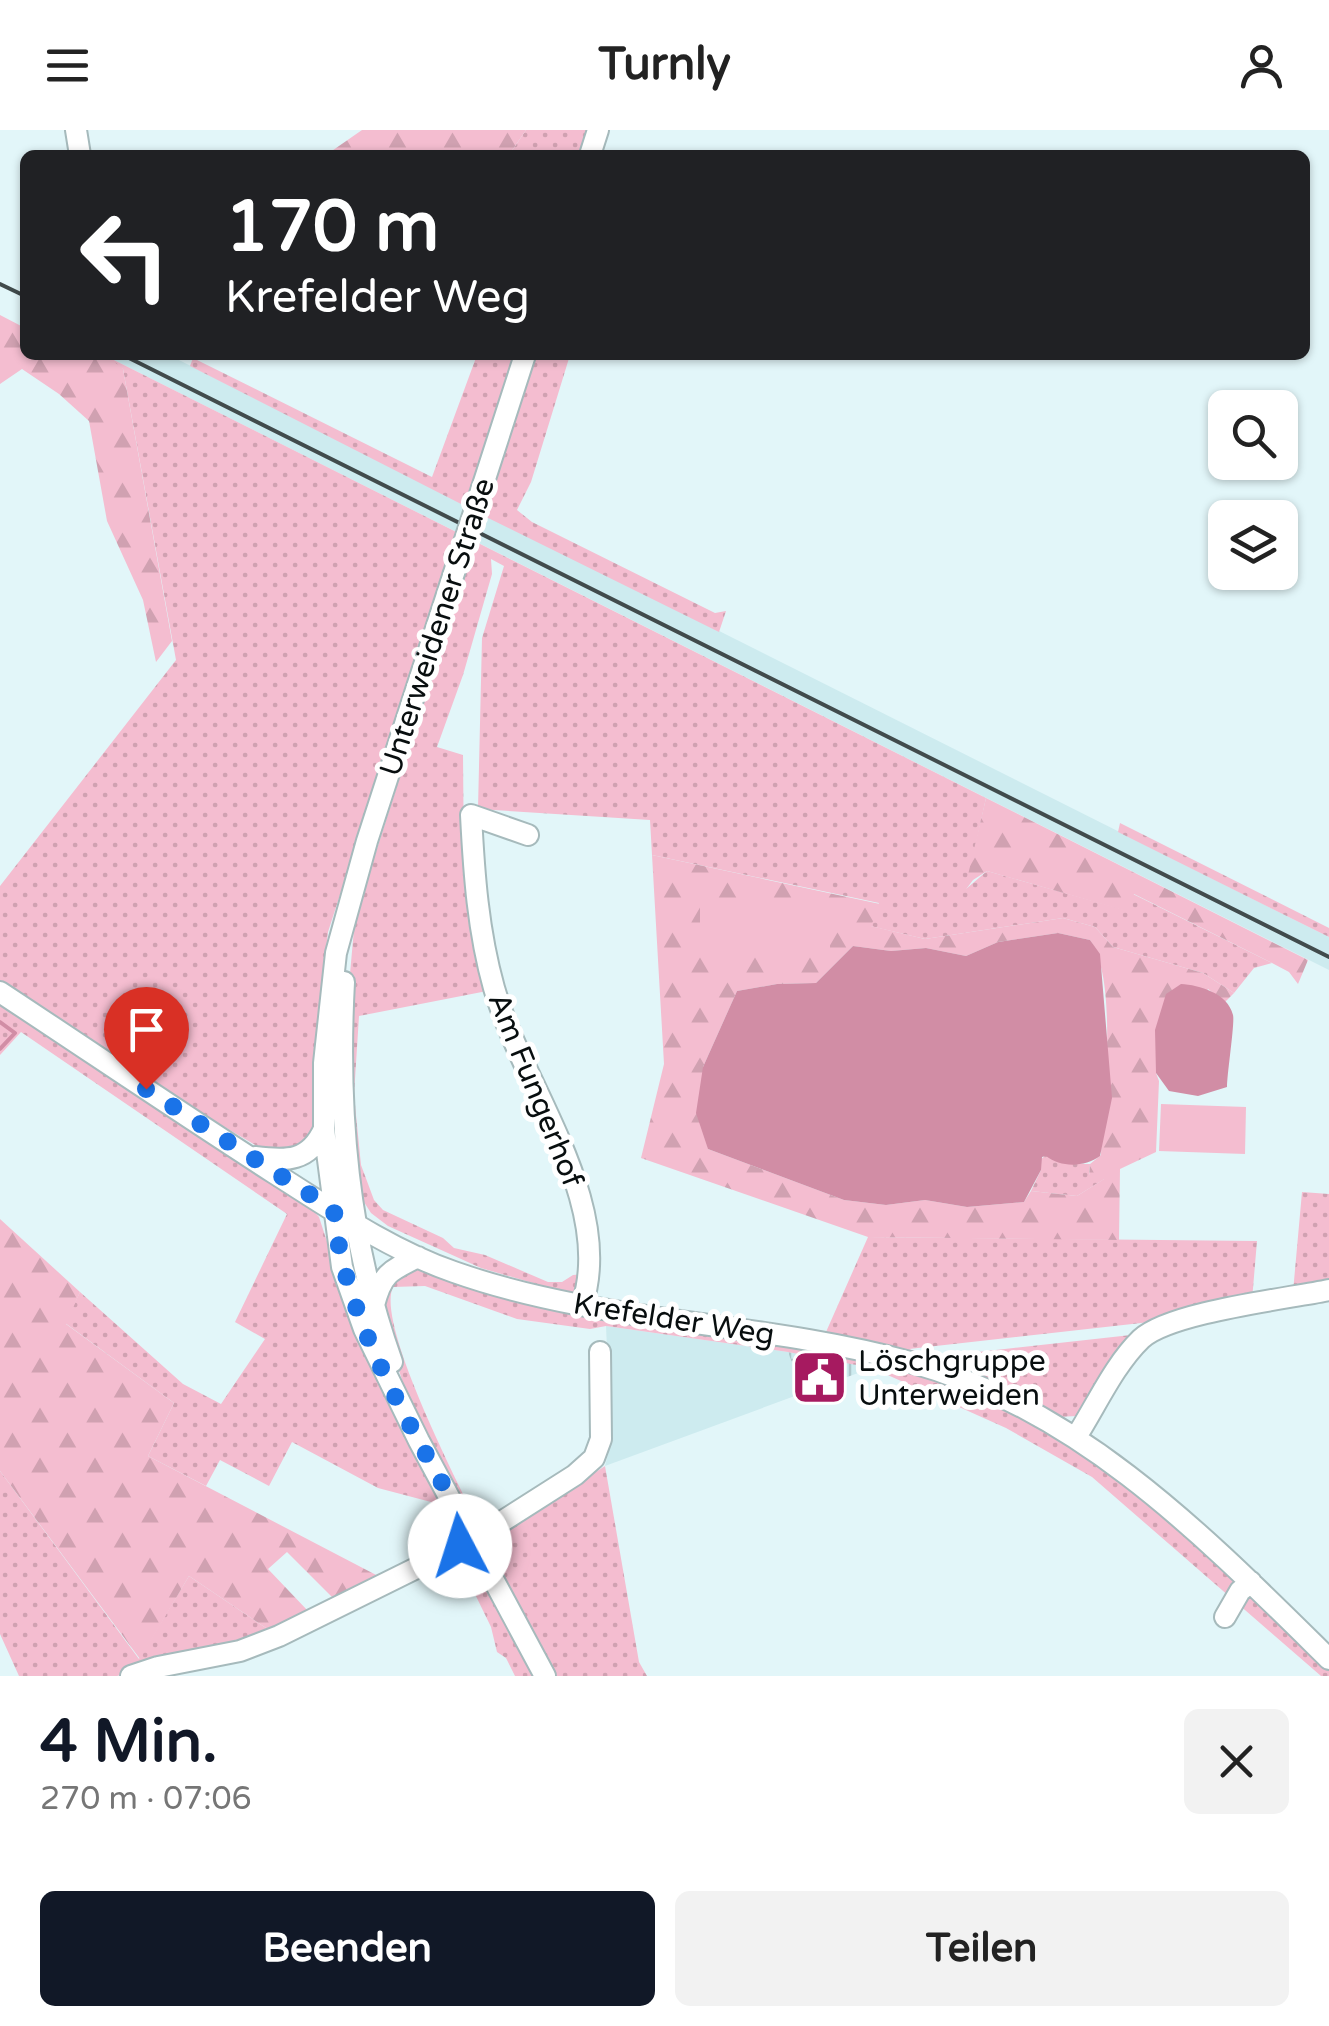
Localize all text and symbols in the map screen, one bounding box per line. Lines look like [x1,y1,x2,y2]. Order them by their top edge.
icon: menu [40,38,95,93]
text: Turnly [598,38,731,92]
icon: person [1234,38,1289,93]
text: 170 m [225,186,439,270]
icon: left [60,190,190,320]
text: Krefelder Weg [225,271,530,325]
map controls [1208,390,1298,590]
button: search [1208,390,1298,480]
street label: Unterweidener Straße [372,473,503,781]
button: layers [1208,500,1298,590]
pin [104,987,189,1090]
street label: Am Fungerhof [480,988,592,1193]
icon: arrive [119,1002,174,1057]
street label: Krefelder Weg [571,1285,777,1354]
place label: Löschgruppe Unterweiden [858,1343,1046,1414]
public building icon: Löschgruppe Unterweiden [789,1348,849,1408]
position arrow [408,1494,512,1598]
text: 4 Min. [40,1706,218,1778]
button: close [1184,1709,1289,1814]
text: 270 m · 07:06 [40,1780,252,1818]
button: Beenden [40,1891,655,2006]
button: Teilen [675,1891,1289,2006]

